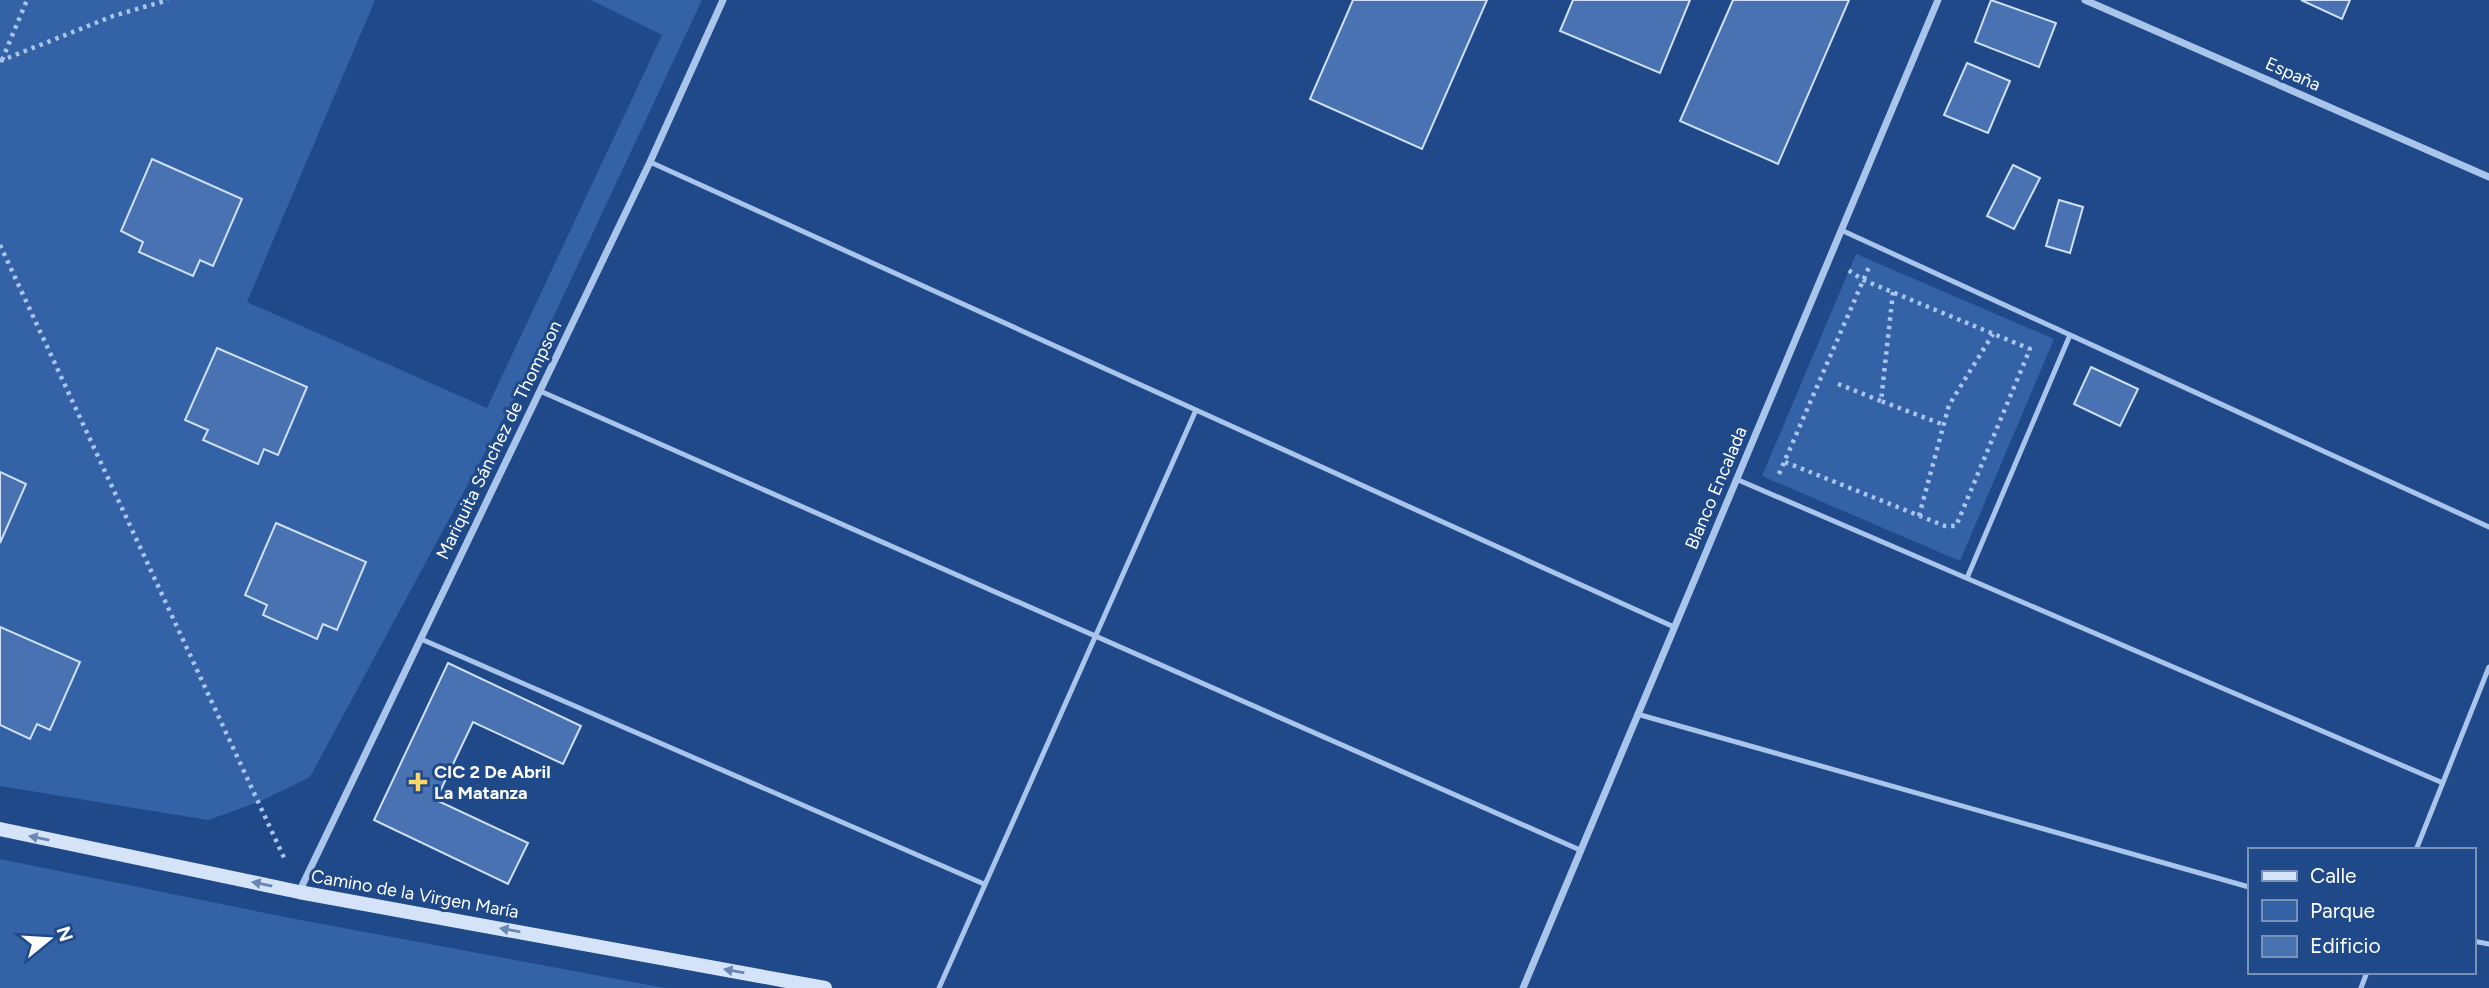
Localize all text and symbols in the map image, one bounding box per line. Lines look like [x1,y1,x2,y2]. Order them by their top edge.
street label: España [2262,52,2324,96]
street label: Mariquita Sánchez de Thompson [431,317,567,563]
street label: Blanco Encalada [1680,423,1752,553]
place label: CIC 2 De Abril La Matanza [434,761,551,804]
marker: CIC 2 De Abril La Matanza [408,772,428,792]
one-way arrow [28,832,50,843]
legend [2248,848,2475,974]
text: Calle [2310,863,2357,888]
street label: Camino de la Virgen María [309,865,521,923]
one-way arrow [251,879,273,890]
text: Parque [2310,898,2375,923]
north arrow [14,904,84,974]
text: N [51,923,78,944]
one-way arrow [499,925,521,936]
text: Edificio [2310,933,2381,958]
one-way arrow [723,966,745,977]

